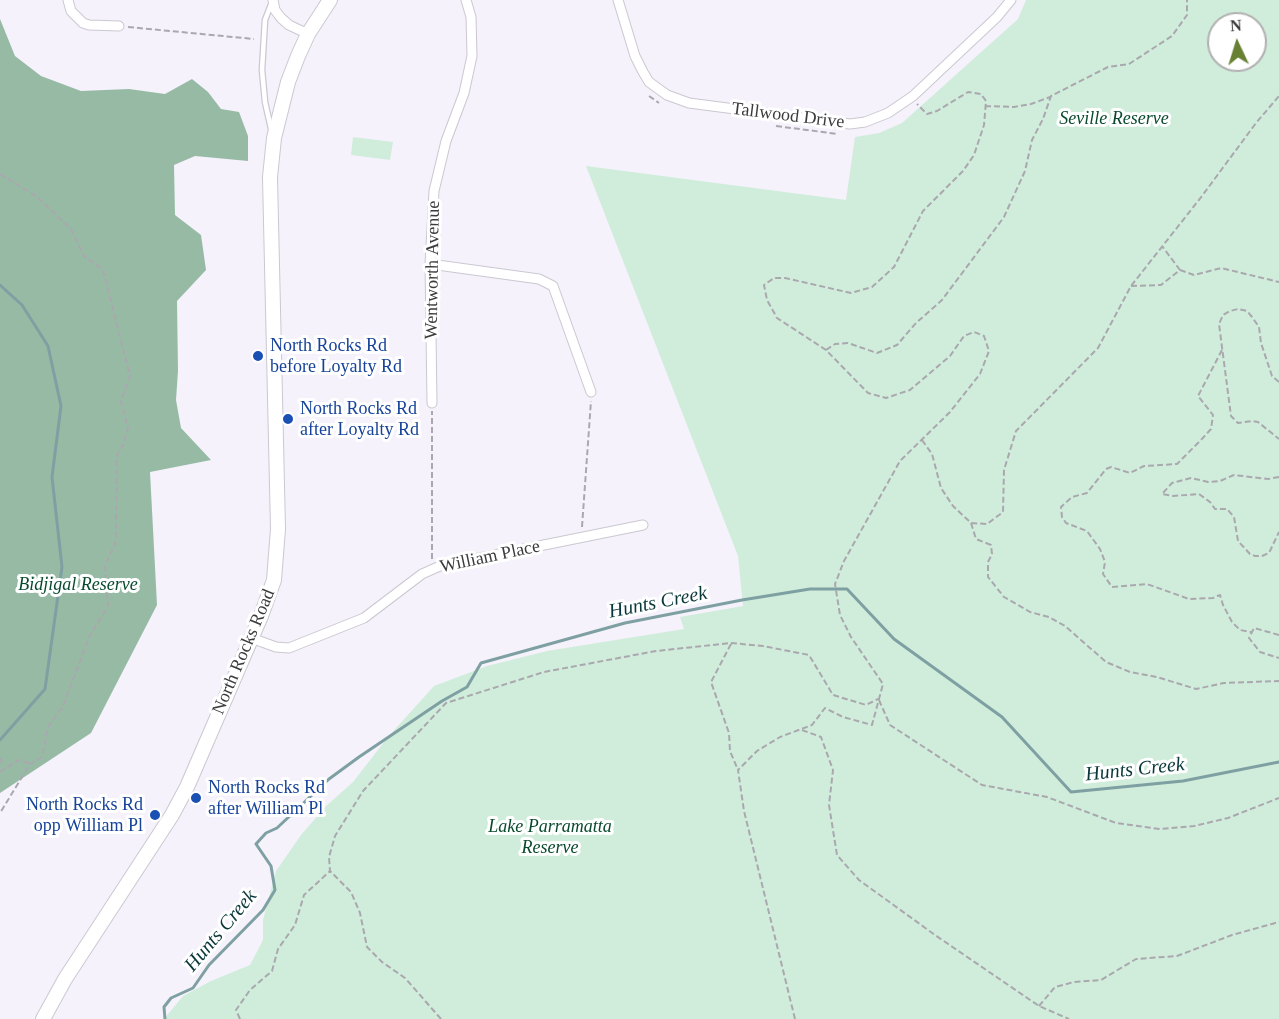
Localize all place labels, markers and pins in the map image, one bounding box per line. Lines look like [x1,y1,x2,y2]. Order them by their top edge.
place label: North Rocks Rd before Loyalty Rd [270,335,402,378]
marker: North Rocks Rd before Loyalty Rd [251,349,265,363]
place label: North Rocks Rd after Loyalty Rd [300,398,419,440]
marker: North Rocks Rd after Loyalty Rd [281,412,295,426]
place label: North Rocks Rd after William Pl [208,777,325,820]
marker: North Rocks Rd after William Pl [189,791,203,805]
place label: North Rocks Rd opp William Pl [26,794,143,836]
marker: North Rocks Rd opp William Pl [148,808,162,822]

